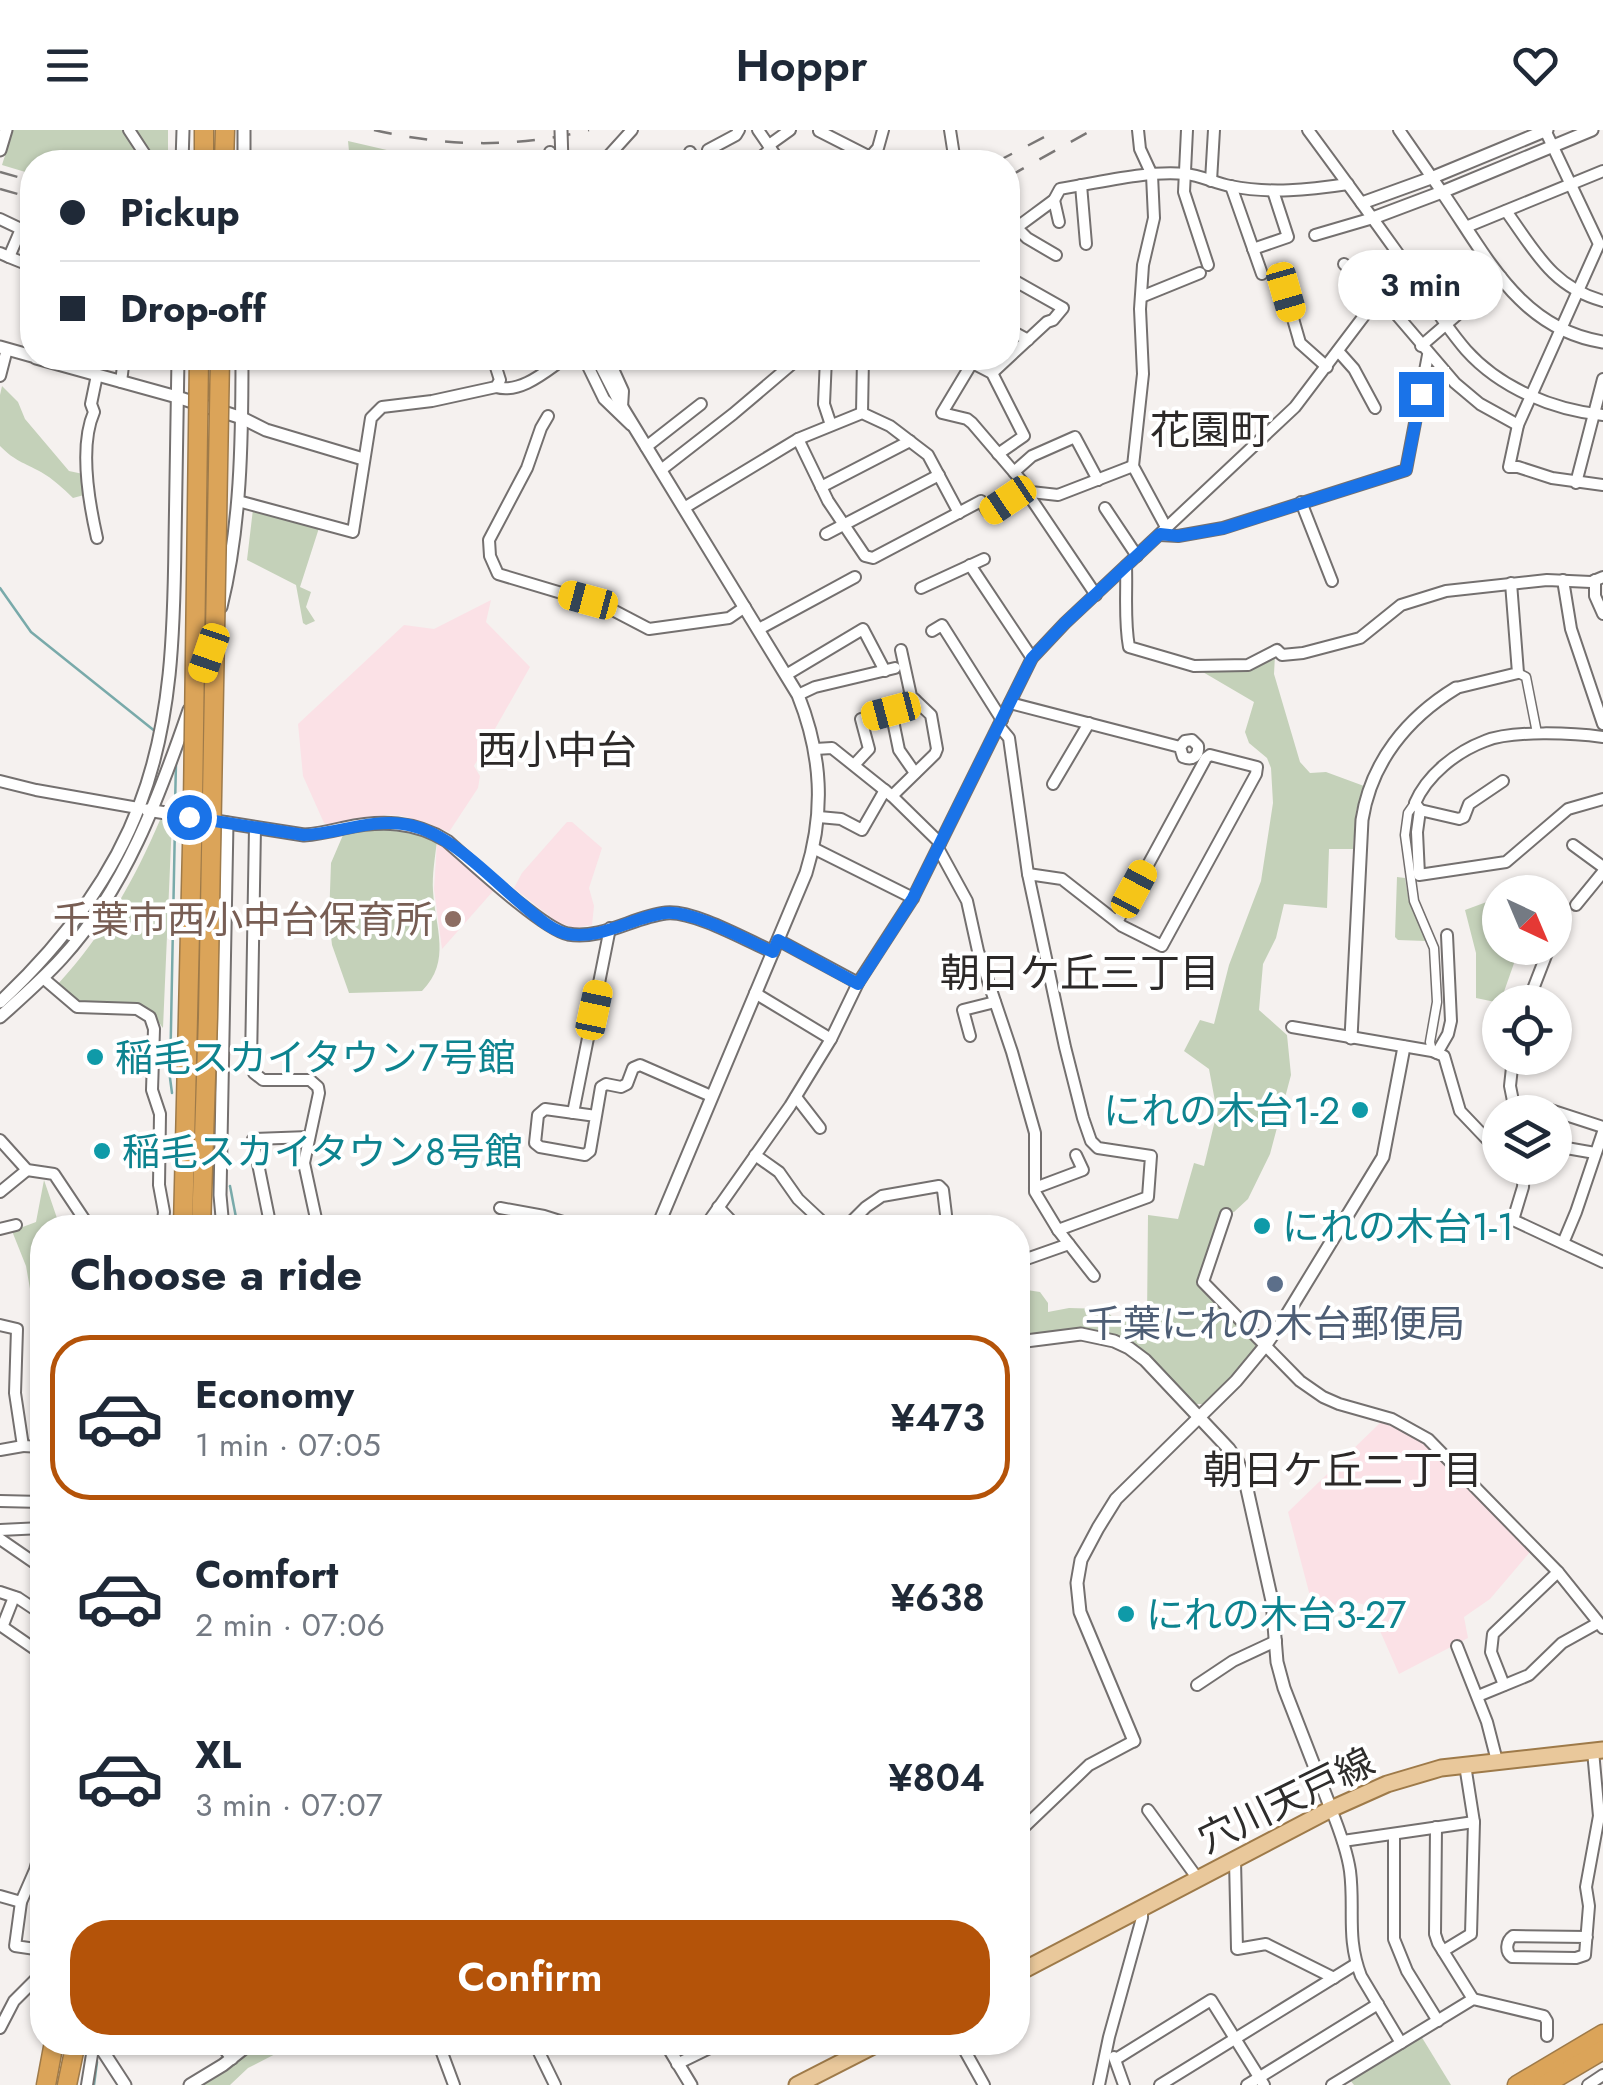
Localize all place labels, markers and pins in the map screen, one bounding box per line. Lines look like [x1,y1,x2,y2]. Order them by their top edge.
place label: 千葉市西小中台保育所 [53,892,433,947]
marker: 千葉市西小中台保育所 [442,908,464,930]
place label: 稲毛スカイタウン７号館 [115,1030,516,1085]
marker: 稲毛スカイタウン７号館 [84,1046,106,1068]
place label: にれの木台1-2 [1103,1083,1340,1138]
marker: にれの木台1-2 [1349,1099,1371,1121]
place label: 稲毛スカイタウン８号館 [122,1124,523,1179]
marker: 稲毛スカイタウン８号館 [91,1140,113,1162]
place label: にれの木台1-1 [1282,1199,1514,1254]
marker: にれの木台1-1 [1251,1215,1273,1237]
marker: 千葉にれの木台郵便局 [1264,1273,1286,1295]
place label: 千葉にれの木台郵便局 [1085,1296,1465,1351]
place label: にれの木台3-27 [1146,1587,1406,1642]
marker: にれの木台3-27 [1115,1603,1137,1625]

